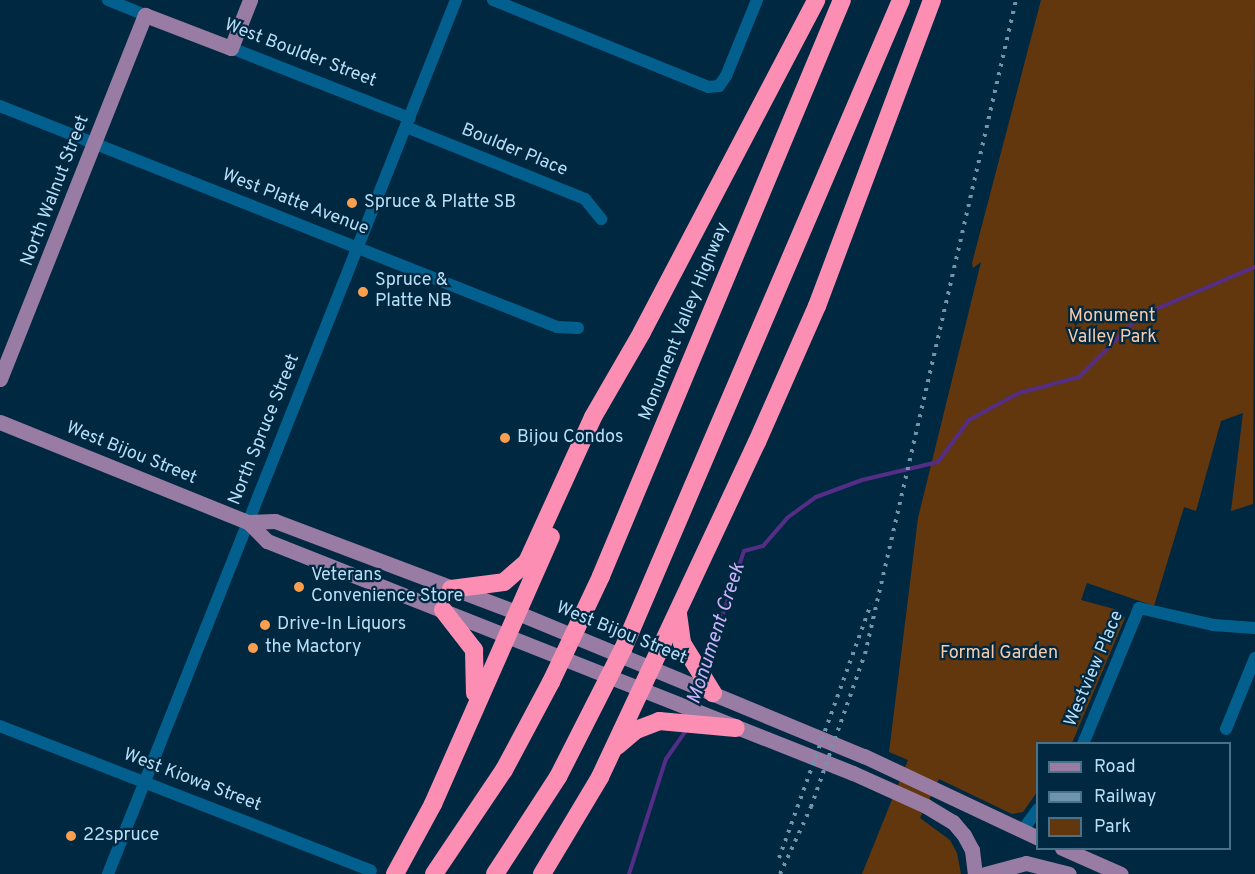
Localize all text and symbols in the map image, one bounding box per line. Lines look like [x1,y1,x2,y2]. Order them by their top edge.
street label: West Boulder Street [221,15,379,93]
street label: North Walnut Street [17,112,95,270]
street label: Boulder Place [458,120,570,182]
street label: West Platte Avenue [218,165,372,241]
place label: Spruce & Platte SB [364,192,516,214]
marker: Spruce & Platte SB [345,196,359,210]
street label: Monument Valley Highway [635,219,735,425]
place label: Spruce & Platte NB [375,271,452,314]
marker: Spruce & Platte NB [356,285,370,299]
park label: Monument Valley Park [1067,307,1157,350]
street label: North Spruce Street [225,351,305,509]
street label: West Bijou Street [63,418,199,490]
place label: Bijou Condos [517,427,623,449]
marker: Bijou Condos [498,431,512,445]
water label: Monument Creek [683,560,751,708]
place label: Veterans Convenience Store [311,566,463,608]
marker: Veterans Convenience Store [292,580,306,594]
street label: West Bijou Street [553,598,689,670]
street label: Westview Place [1061,608,1129,730]
place label: Drive-In Liquors [277,614,406,636]
marker: Drive-In Liquors [258,618,272,632]
place label: the Mactory [265,637,362,659]
marker: the Mactory [246,641,260,655]
park label: Formal Garden [940,643,1058,665]
legend [1036,742,1231,850]
street label: West Kiowa Street [120,745,264,817]
text: Road [1094,756,1136,779]
text: Railway [1094,786,1156,809]
text: Park [1094,816,1131,839]
place label: 22spruce [83,825,159,847]
marker: 22spruce [64,829,78,843]

